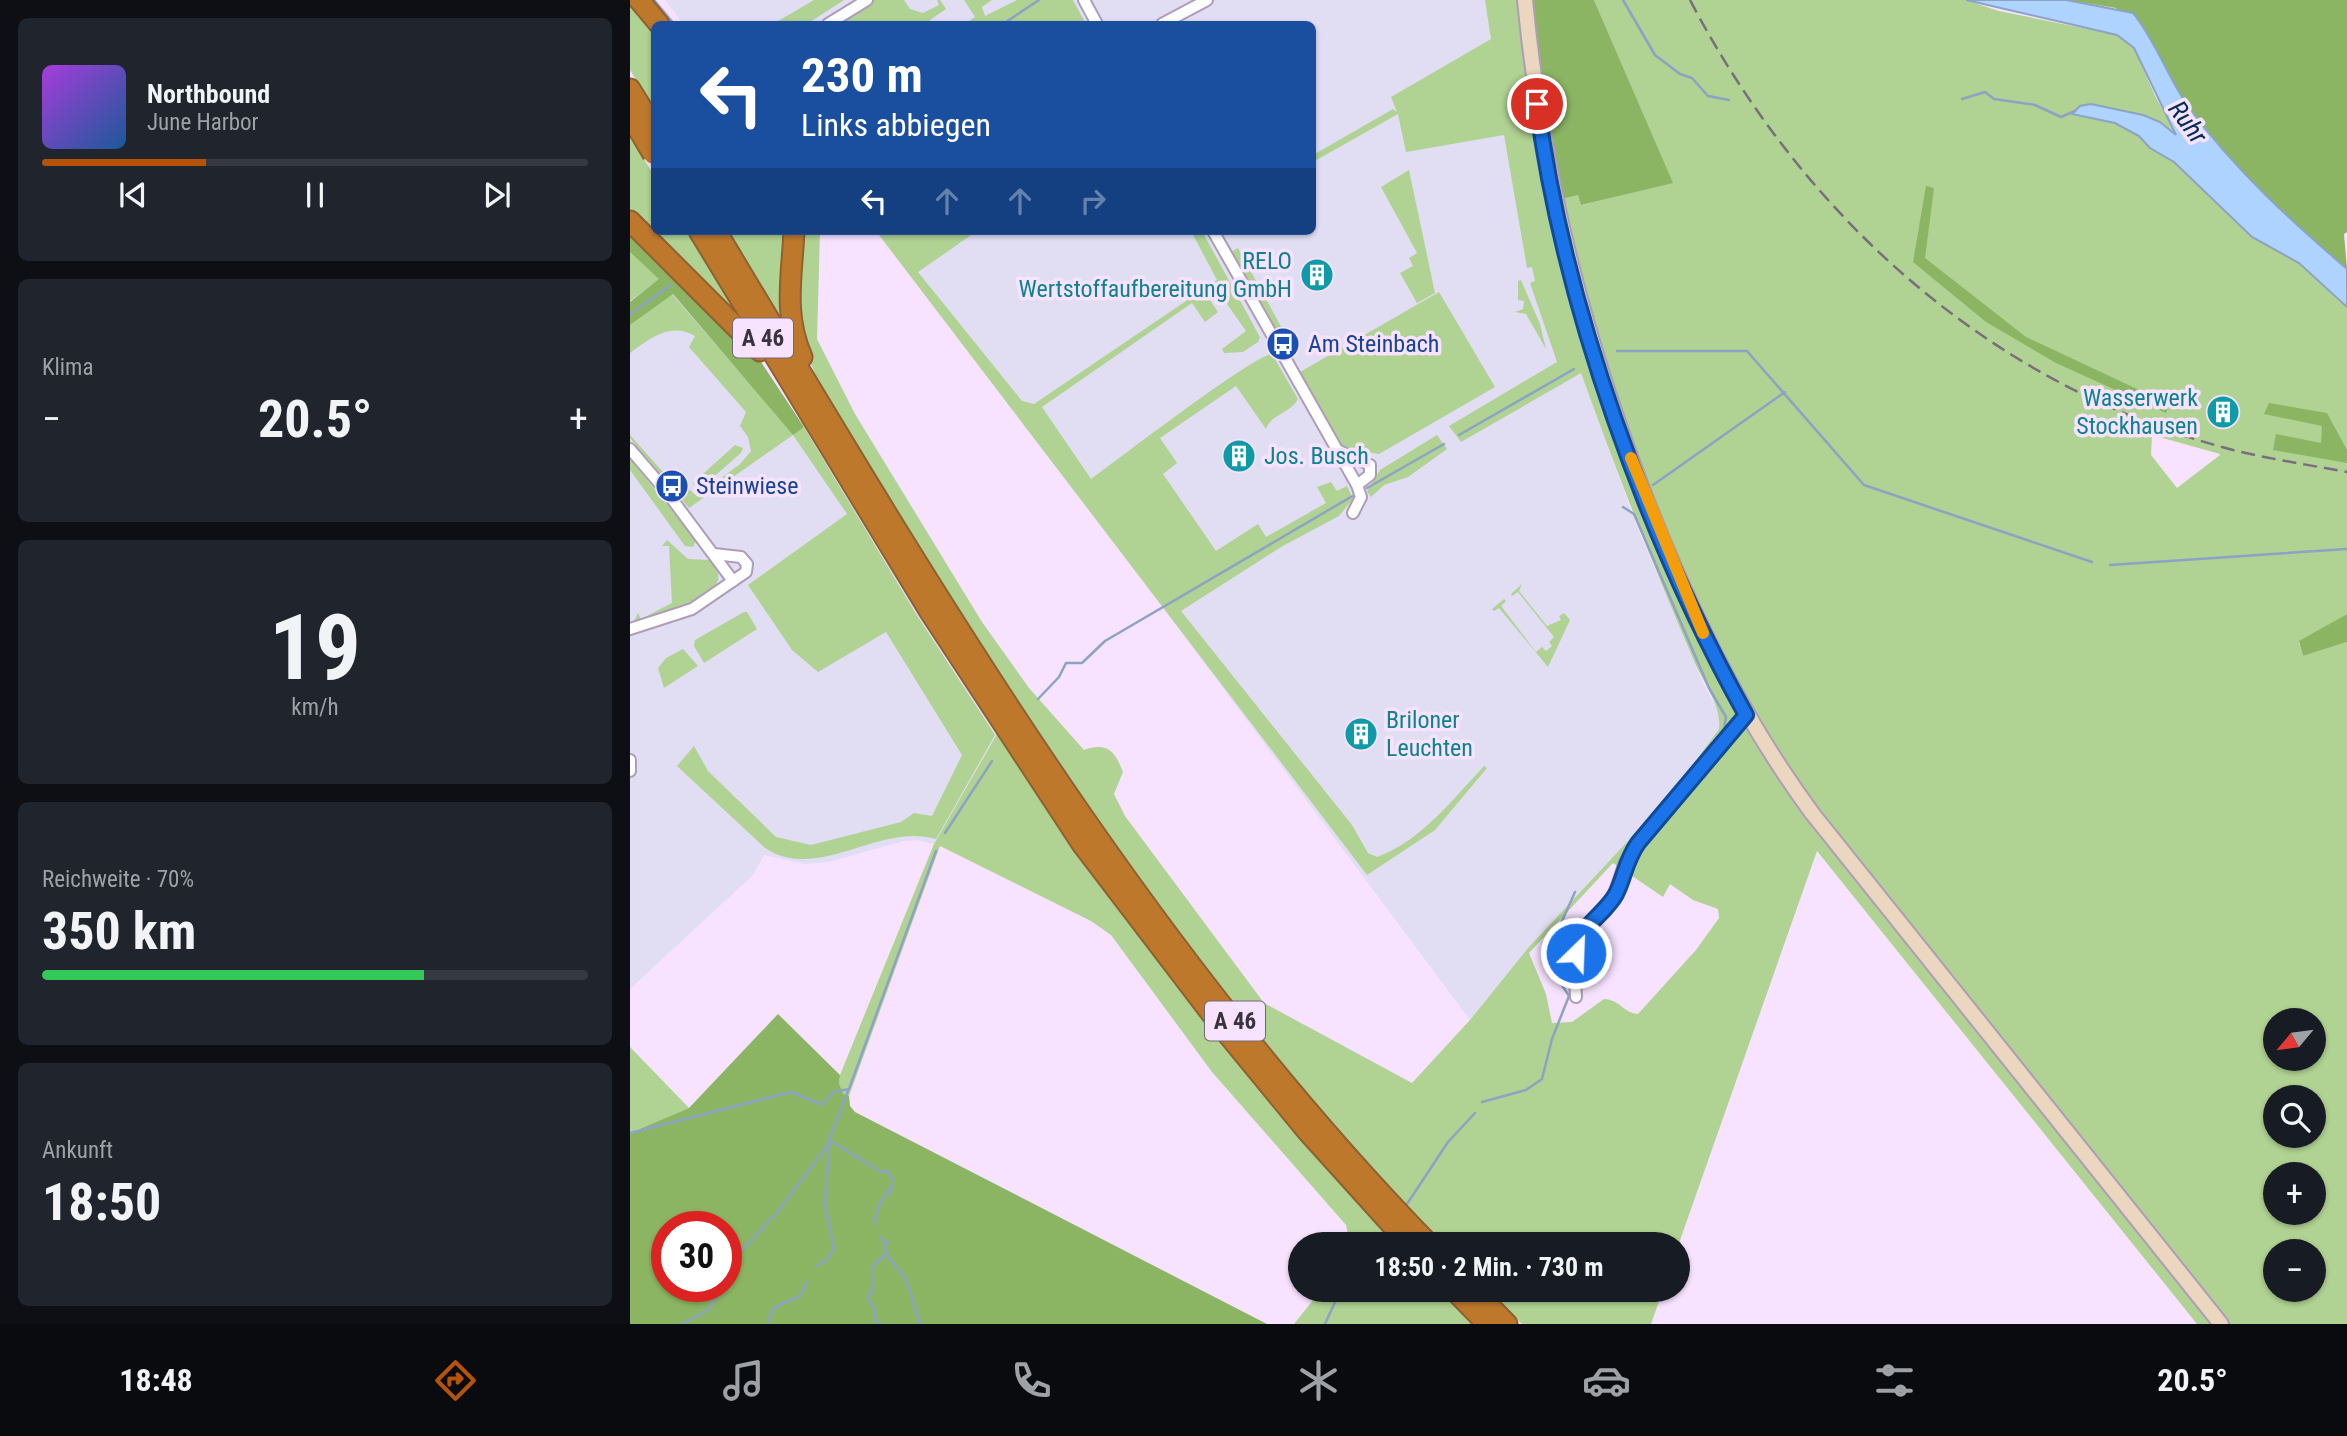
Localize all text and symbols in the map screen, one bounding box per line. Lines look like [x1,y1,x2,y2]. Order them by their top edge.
text: 230 m [801,47,923,104]
icon: left [686,49,777,140]
pin [1507,74,1567,134]
text: Northbound [147,79,270,109]
icon: arrive [1518,85,1556,123]
water label: Ruhr [2163,95,2214,150]
text: Links abbiegen [801,106,991,144]
text: June Harbor [147,109,259,136]
icon: previous [114,176,152,214]
icon: pause [296,176,334,214]
icon: next [478,176,516,214]
icon: left [855,182,893,220]
icon: ahead [928,182,966,220]
icon: ahead [1001,182,1039,220]
icon: right [1074,182,1112,220]
place label: RELO Wertstoffaufbereitung GmbH [1019,247,1292,303]
building icon: RELO Wertstoffaufbereitung GmbH [1298,256,1336,294]
road number: A 46 [733,318,793,358]
bus stop icon: Am Steinbach [1264,325,1302,363]
place label: Am Steinbach [1308,330,1439,358]
text: Klima [42,354,93,381]
place label: Wasserwerk Stockhausen [2076,384,2198,440]
text: 20.5° [258,389,372,450]
building icon: Wasserwerk Stockhausen [2204,393,2242,431]
text: − [42,397,61,441]
text: + [569,397,588,441]
building icon: Jos. Busch [1220,437,1258,475]
place label: Jos. Busch [1264,442,1369,470]
bus stop icon: Steinwiese [653,467,691,505]
place label: Steinwiese [696,472,798,500]
text: 19 [269,595,361,701]
text: km/h [291,694,339,721]
place label: Briloner Leuchten [1386,706,1473,762]
building icon: Briloner Leuchten [1342,715,1380,753]
text: Reichweite · 70% [42,866,194,893]
text: 350 km [42,901,196,962]
position arrow [1539,916,1613,990]
road number: A 46 [1205,1002,1265,1040]
north arrow [2263,1008,2326,1071]
map controls [2263,1008,2326,1302]
button: search [2263,1085,2326,1148]
text: Ankunft [42,1137,113,1164]
button: + [2263,1162,2326,1225]
text: 18:50 [42,1172,161,1233]
speed limit sign: 30 [651,1211,742,1302]
button: − [2263,1239,2326,1302]
text: 18:50 · 2 Min. · 730 m [1375,1252,1603,1282]
icon: directions [431,1356,480,1405]
icon: music [719,1356,768,1405]
icon: phone [1007,1356,1056,1405]
icon: climate [1294,1356,1343,1405]
icon: car [1582,1356,1631,1405]
icon: filters [1870,1356,1919,1405]
text: 18:48 [119,1361,193,1399]
text: 20.5° [2157,1361,2228,1399]

